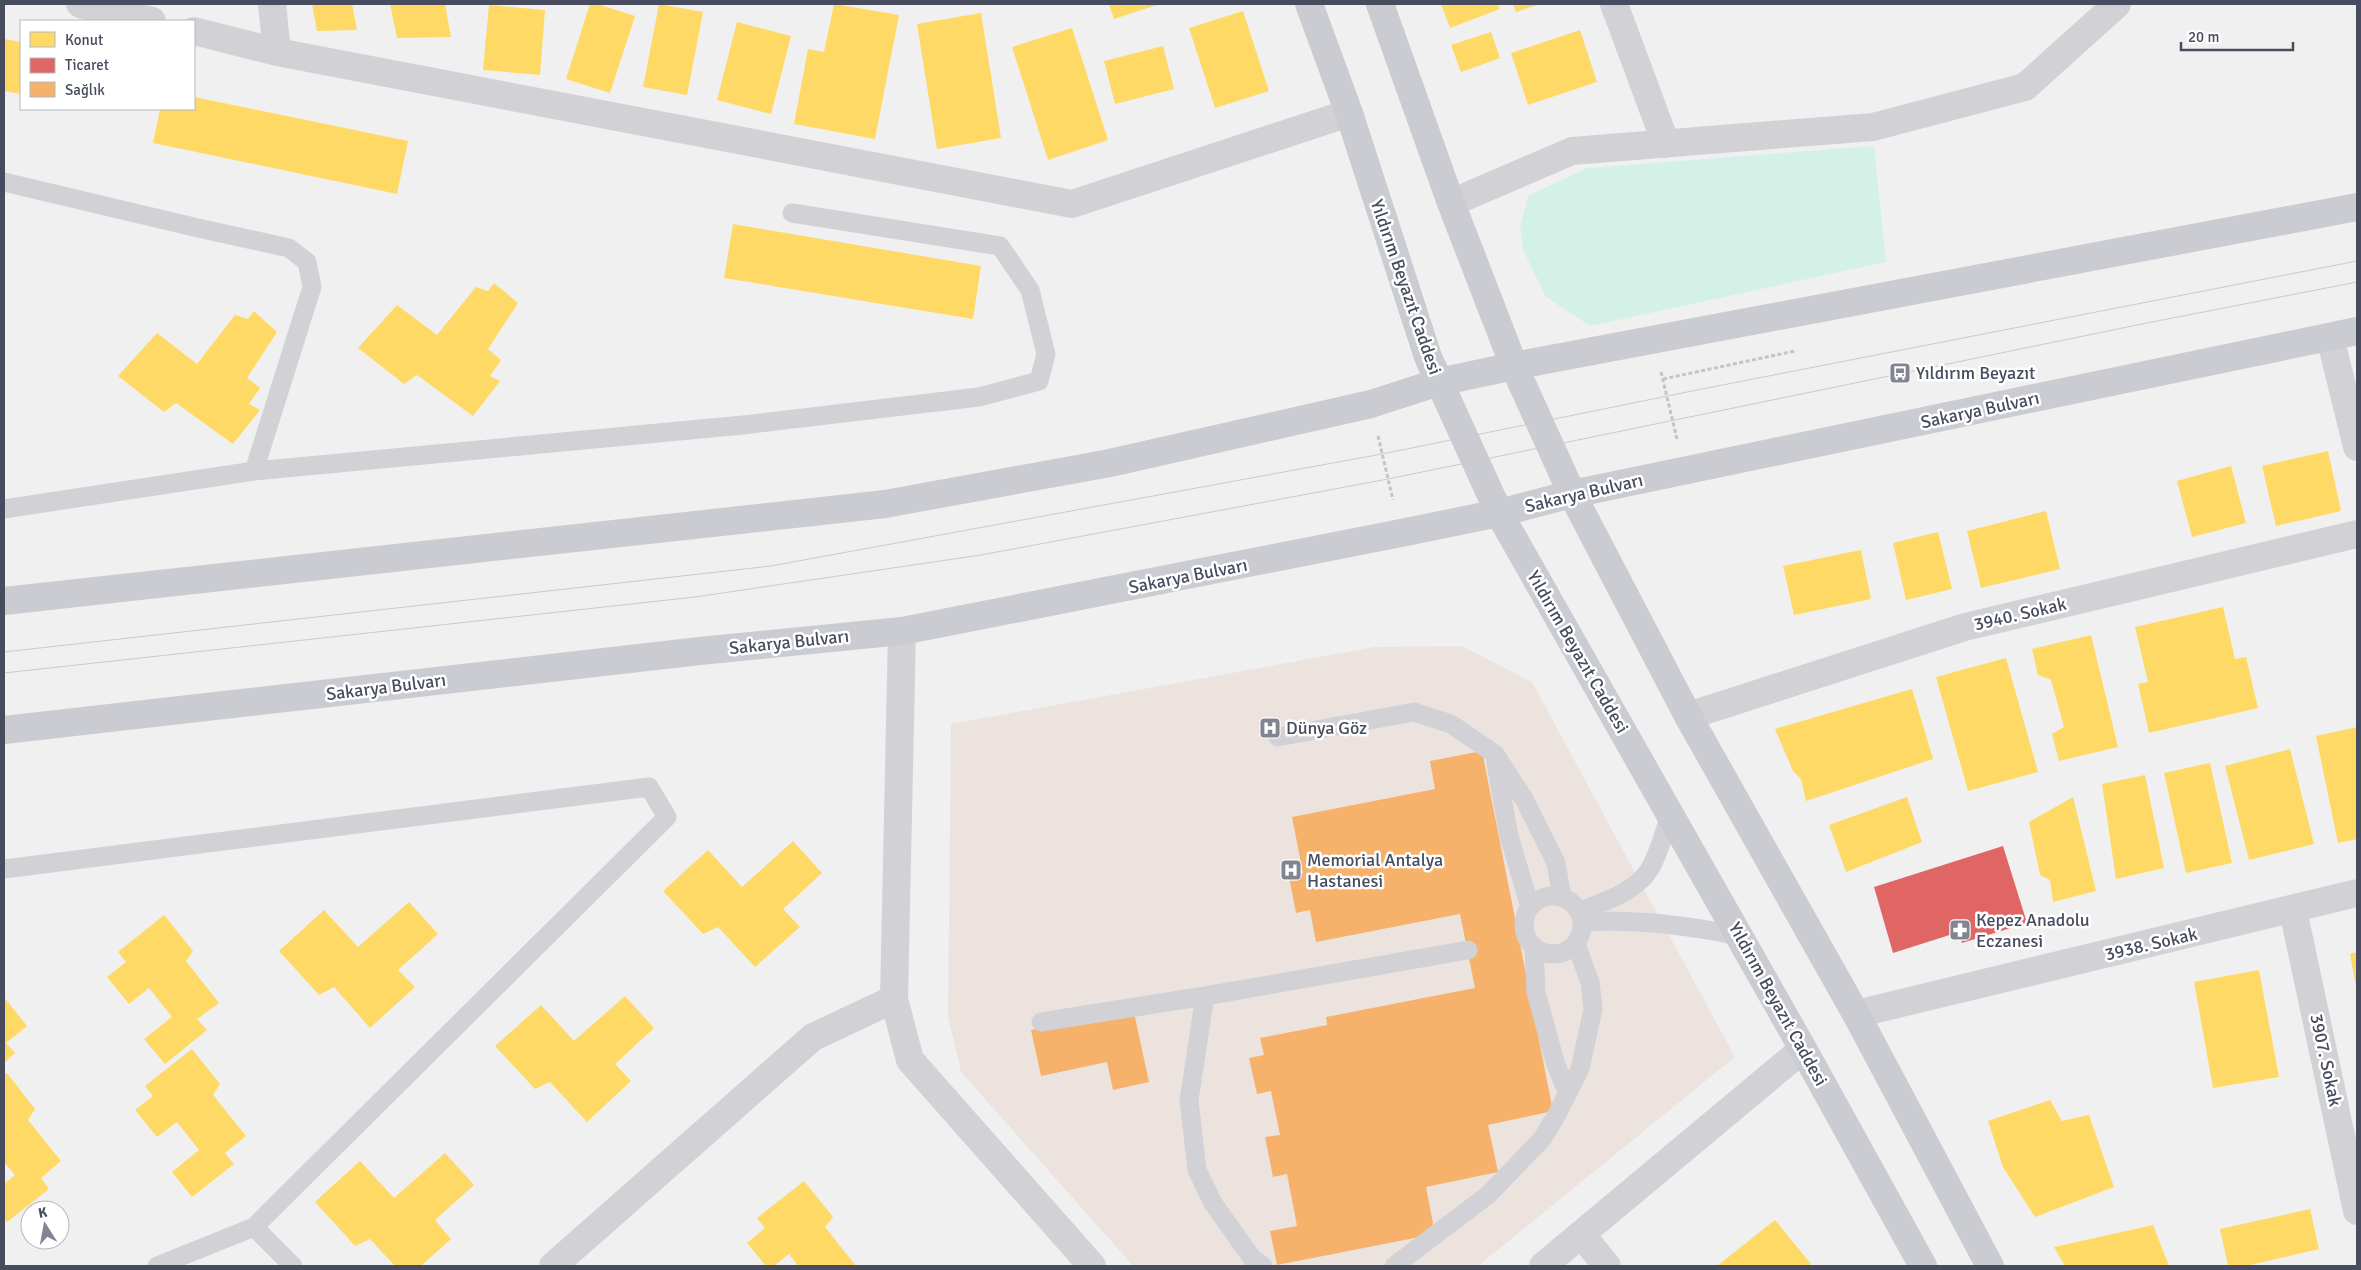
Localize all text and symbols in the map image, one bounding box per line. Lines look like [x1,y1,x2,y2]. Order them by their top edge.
legend [20,20,195,110]
scale bar [2181,20,2294,52]
text: 20 m [2188,28,2219,46]
text: Konut [65,31,103,49]
text: Ticaret [65,56,109,74]
text: Sağlık [65,81,105,99]
street label: Yıldırım Beyazıt Caddesi [1366,196,1446,378]
bus stop icon: Yıldırım Beyazıt [1888,361,1912,385]
place label: Yıldırım Beyazıt [1916,362,2035,384]
street label: Sakarya Bulvarı [1919,387,2041,433]
street label: Sakarya Bulvarı [1523,469,1645,517]
street label: Sakarya Bulvarı [1127,554,1249,598]
street label: Yıldırım Beyazıt Caddesi [1522,567,1634,737]
street label: 3940. Sokak [1972,593,2068,635]
street label: Sakarya Bulvarı [728,625,850,659]
street label: Sakarya Bulvarı [325,669,447,705]
hospital icon: Dünya Göz [1258,716,1282,740]
place label: Dünya Göz [1286,717,1367,739]
place label: Memorial Antalya Hastanesi [1307,849,1443,892]
hospital icon: Memorial Antalya Hastanesi [1279,858,1303,882]
place label: Kepez Anadolu Eczanesi [1976,909,2090,952]
street label: Yıldırım Beyazıt Caddesi [1724,918,1832,1090]
pharmacy icon: Kepez Anadolu Eczanesi [1948,918,1972,942]
street label: 3938. Sokak [2103,923,2199,965]
street label: 3907. Sokak [2305,1012,2347,1108]
north arrow [20,1200,70,1250]
text: K [37,1203,49,1222]

